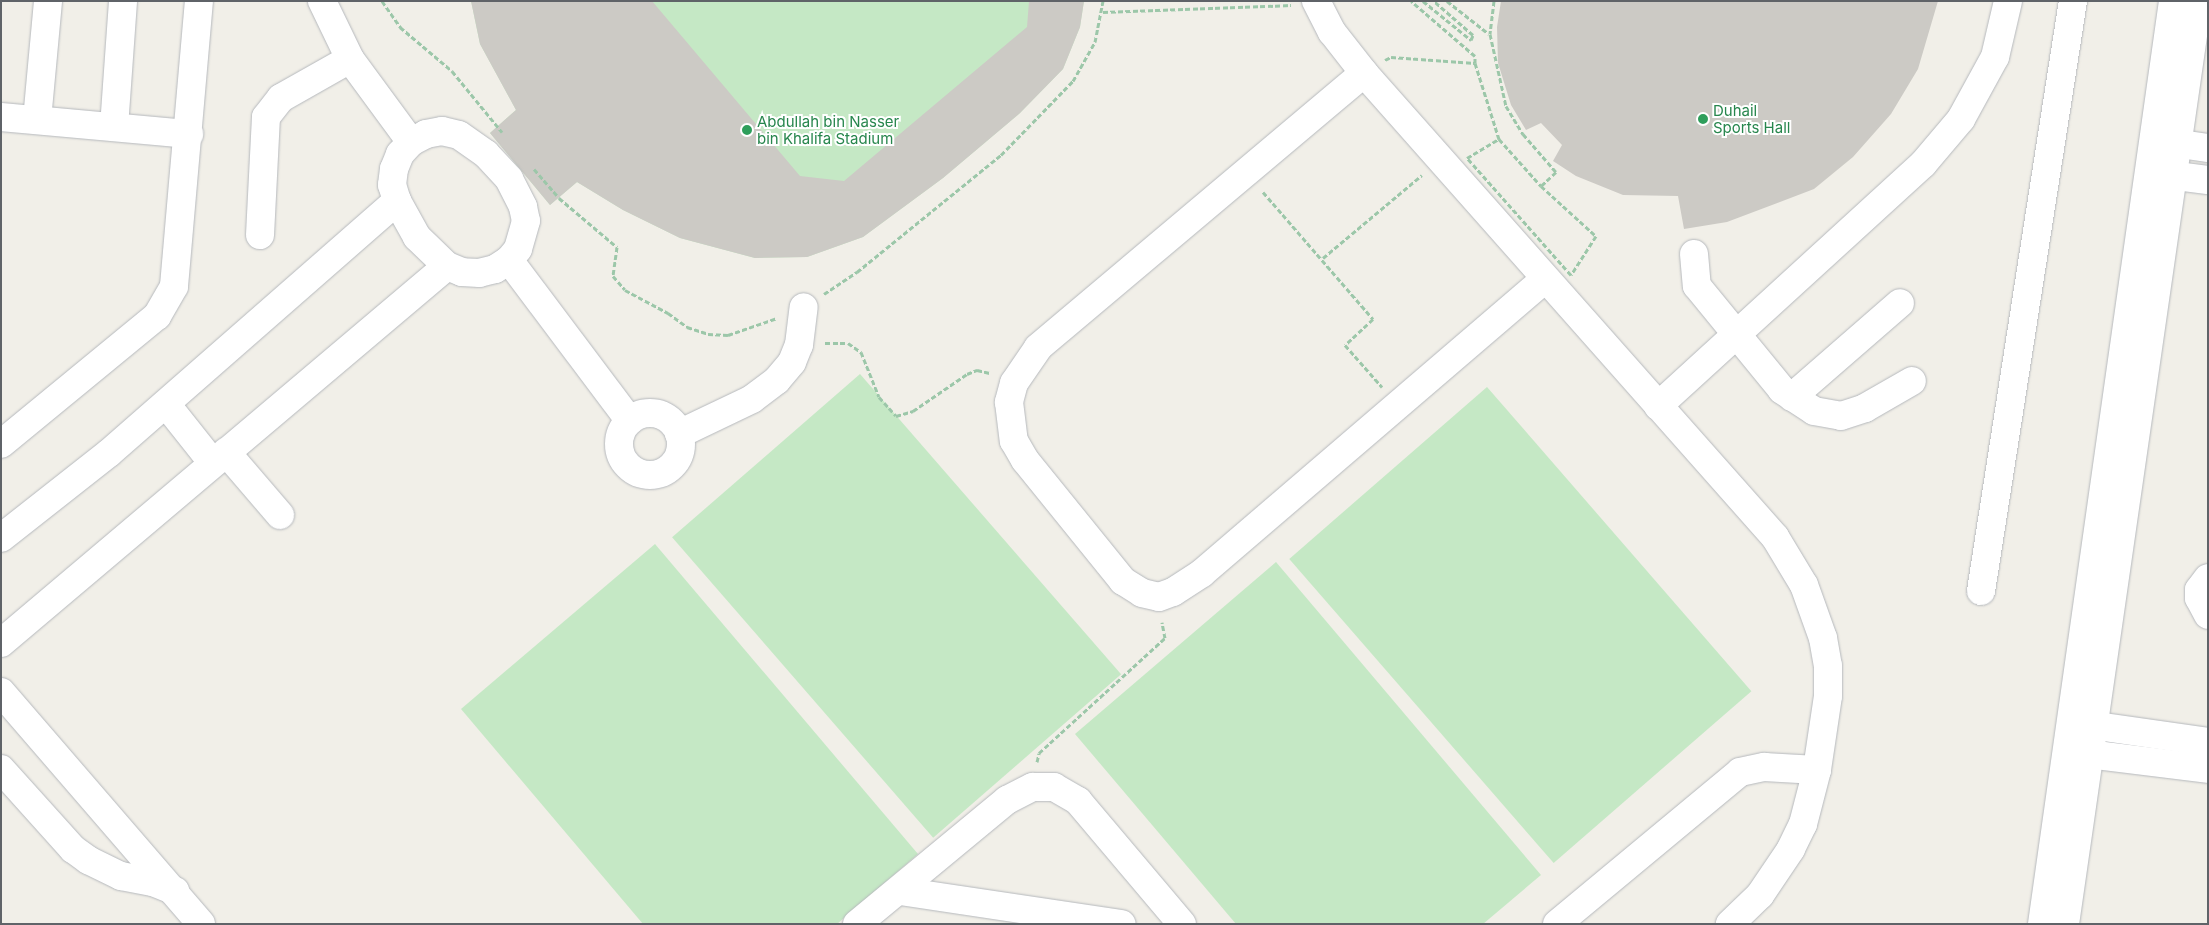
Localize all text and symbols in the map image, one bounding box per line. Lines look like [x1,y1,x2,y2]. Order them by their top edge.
place label: Duhail Sports Hall [1713,101,1790,136]
place label: Abdullah bin Nasser bin Khalifa Stadium [757,112,899,147]
marker: Duhail Sports Hall [1697,113,1709,125]
marker: Abdullah bin Nasser bin Khalifa Stadium [741,124,753,136]

